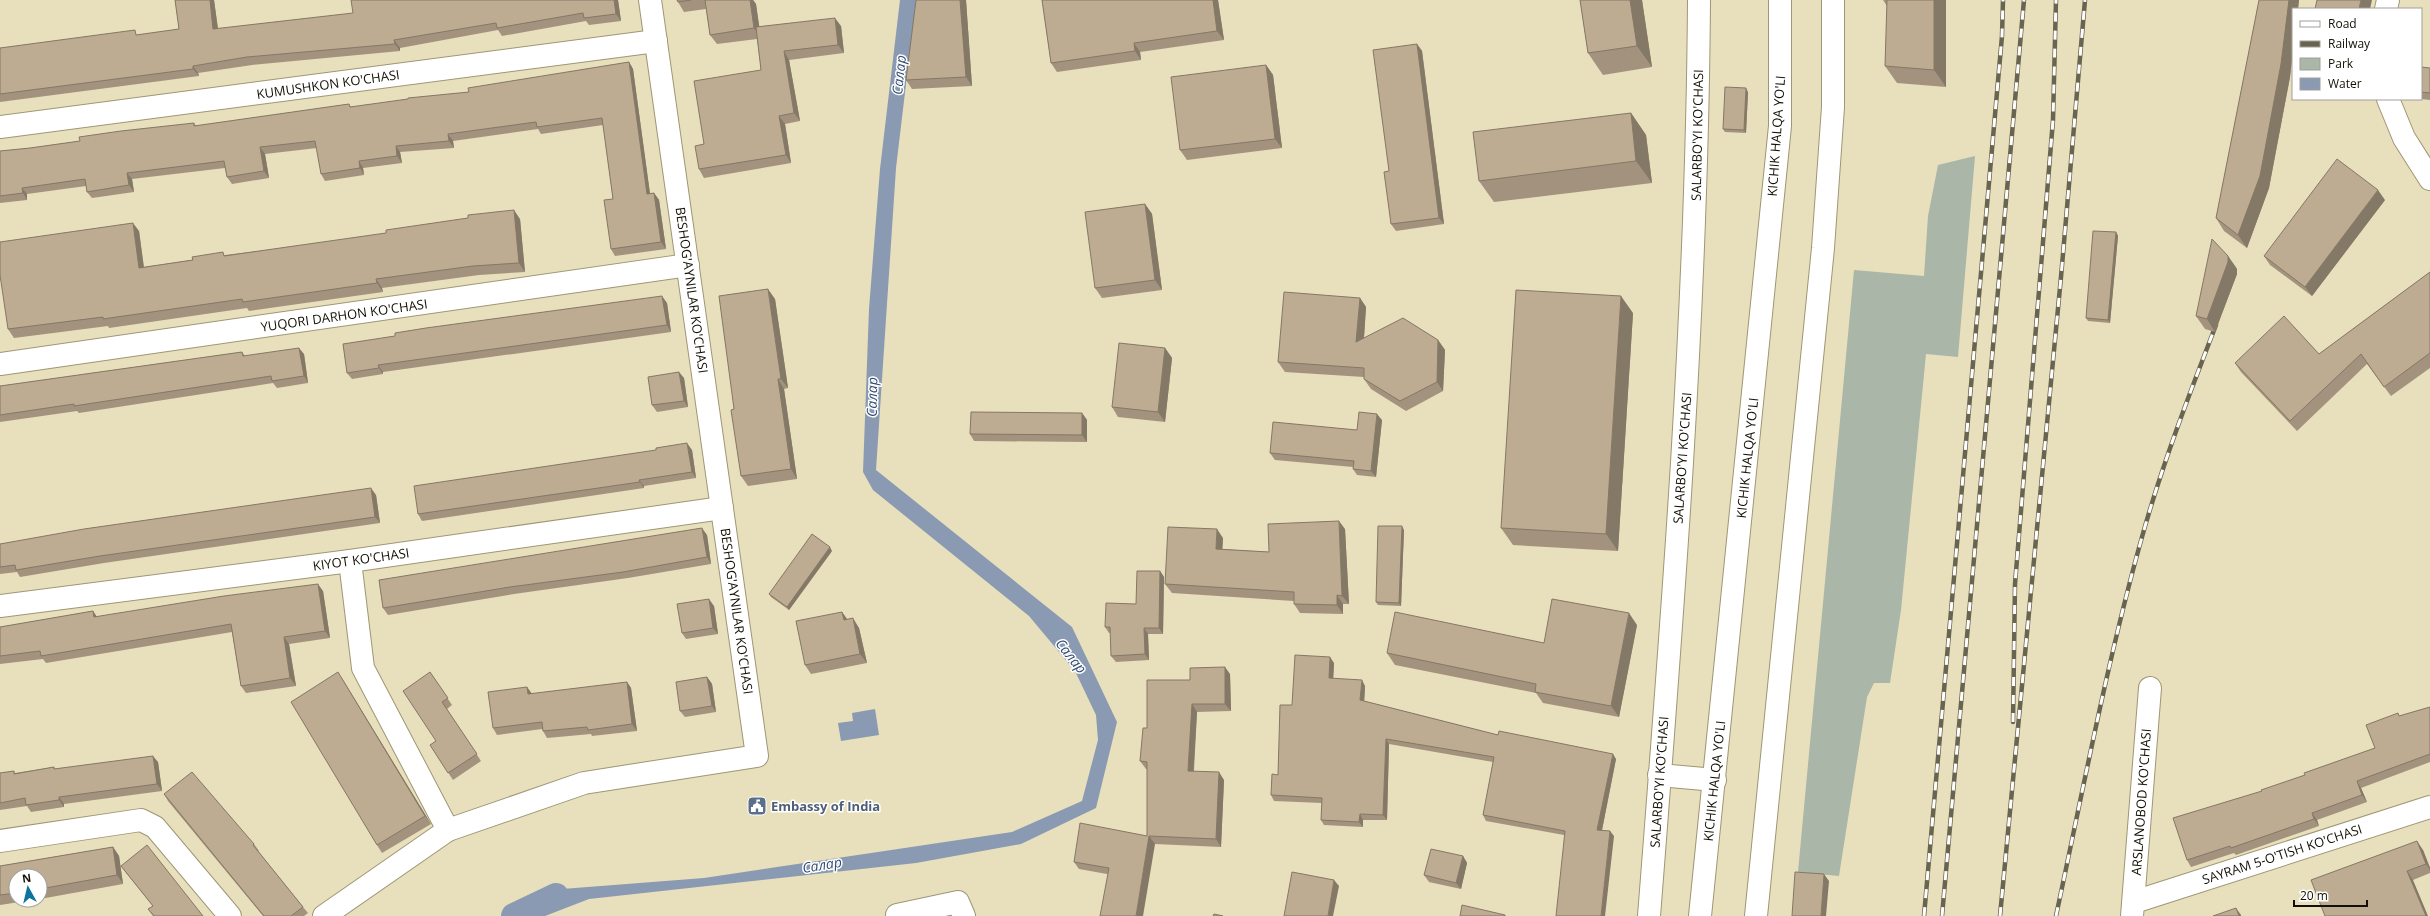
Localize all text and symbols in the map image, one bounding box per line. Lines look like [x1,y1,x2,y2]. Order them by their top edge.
legend [2292,8,2422,100]
text: Road [2328,15,2357,32]
text: Railway [2328,35,2371,52]
water label: Салар [887,54,910,96]
text: Park [2328,55,2354,72]
street label: KUMUSHKON KO'CHASI [255,65,401,103]
street label: SALARBO'YI KO'CHASI [1687,69,1707,201]
street label: KICHIK HALQA YO'LI [1763,75,1789,197]
text: Water [2328,75,2362,92]
street label: BESHOG'AYNILAR KO'CHASI [671,206,713,374]
street label: YUQORI DARHON KO'CHASI [259,294,429,336]
water label: Салар [862,377,881,417]
street label: SALARBO'YI KO'CHASI [1668,392,1696,524]
street label: KICHIK HALQA YO'LI [1732,397,1762,519]
street label: BESHOG'AYNILAR KO'CHASI [716,527,758,695]
street label: KIYOT KO'CHASI [312,543,410,575]
water label: Салар [1052,634,1091,677]
street label: SALARBO'YI KO'CHASI [1645,716,1673,848]
street label: KICHIK HALQA YO'LI [1699,720,1729,842]
street label: ARSLANOBOD KO'CHASI [2127,728,2155,876]
public building icon: Embassy of India [746,795,768,817]
place label: Embassy of India [771,797,880,815]
street label: SAYRAM 5-O'TISH KO'CHASI [2200,820,2364,888]
water label: Салар [801,852,843,877]
north arrow [8,868,48,908]
text: N [21,870,32,886]
scale bar [2294,882,2367,908]
text: 20 m [2300,887,2328,904]

